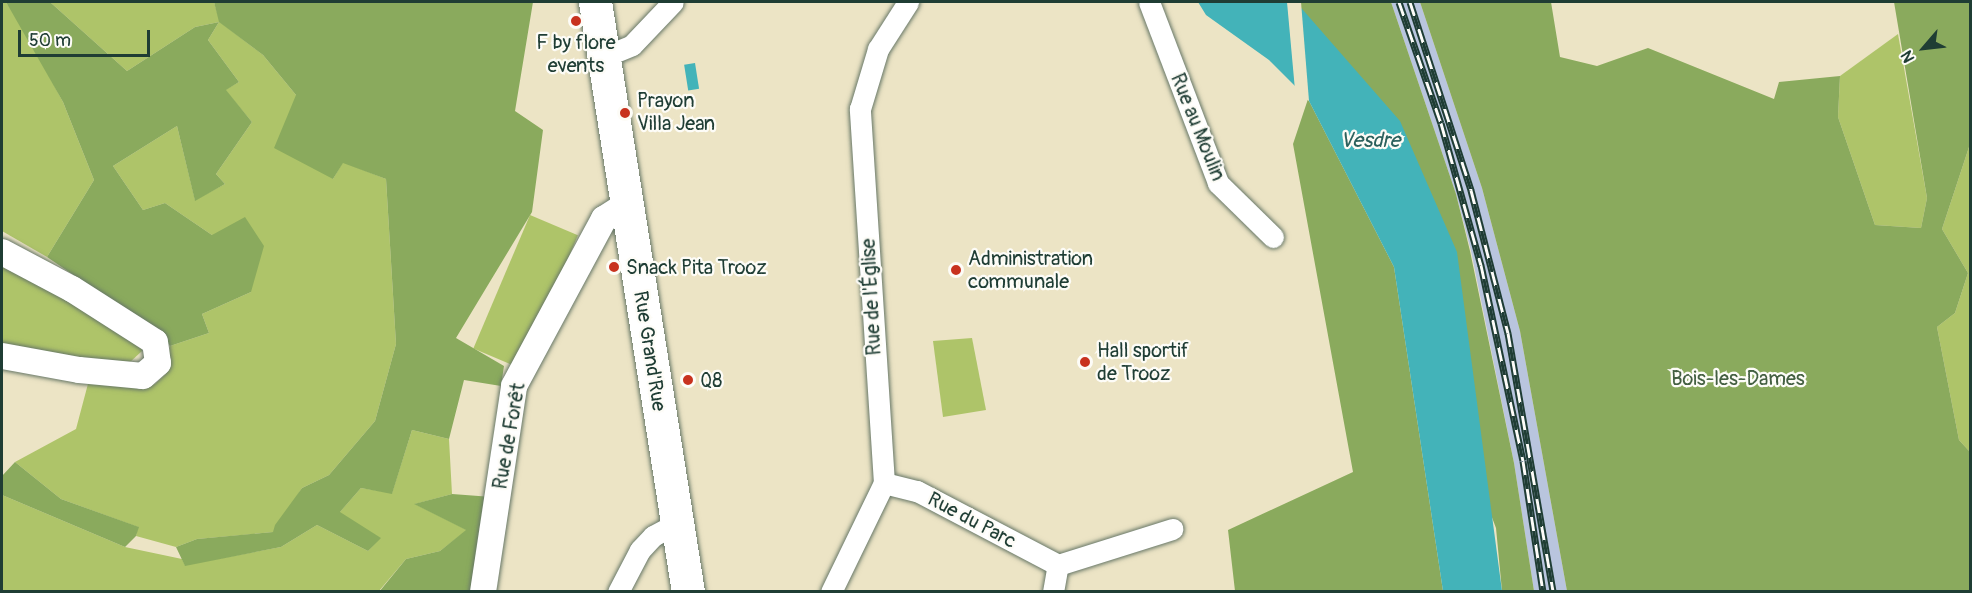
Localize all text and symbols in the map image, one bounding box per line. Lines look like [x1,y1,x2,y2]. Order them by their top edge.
marker: F by flore events [569,14,583,28]
scale bar [21,18,153,56]
north arrow [1894,18,1954,78]
text: 50 m [29,29,71,52]
place label: F by flore events [536,30,616,77]
text: N [1897,47,1919,66]
street label: Rue au Moulin [1166,70,1230,184]
place label: Prayon Villa Jean [637,89,715,136]
marker: Prayon Villa Jean [618,106,632,120]
water label: Vesdre [1340,128,1400,154]
street label: Rue de l'Église [856,238,886,356]
place label: Administration communale [968,246,1093,293]
place label: Snack Pita Trooz [626,255,767,279]
marker: Snack Pita Trooz [607,260,621,274]
marker: Administration communale [949,263,963,277]
street label: Rue Grand'Rue [629,289,671,413]
place label: Hall sportif de Trooz [1097,338,1189,385]
marker: Hall sportif de Trooz [1078,355,1092,369]
park label: Bois-les-Dames [1671,366,1805,390]
place label: Q8 [700,368,722,392]
marker: Q8 [681,373,695,387]
street label: Rue de Forêt [488,381,530,491]
street label: Rue du Parc [924,487,1020,553]

